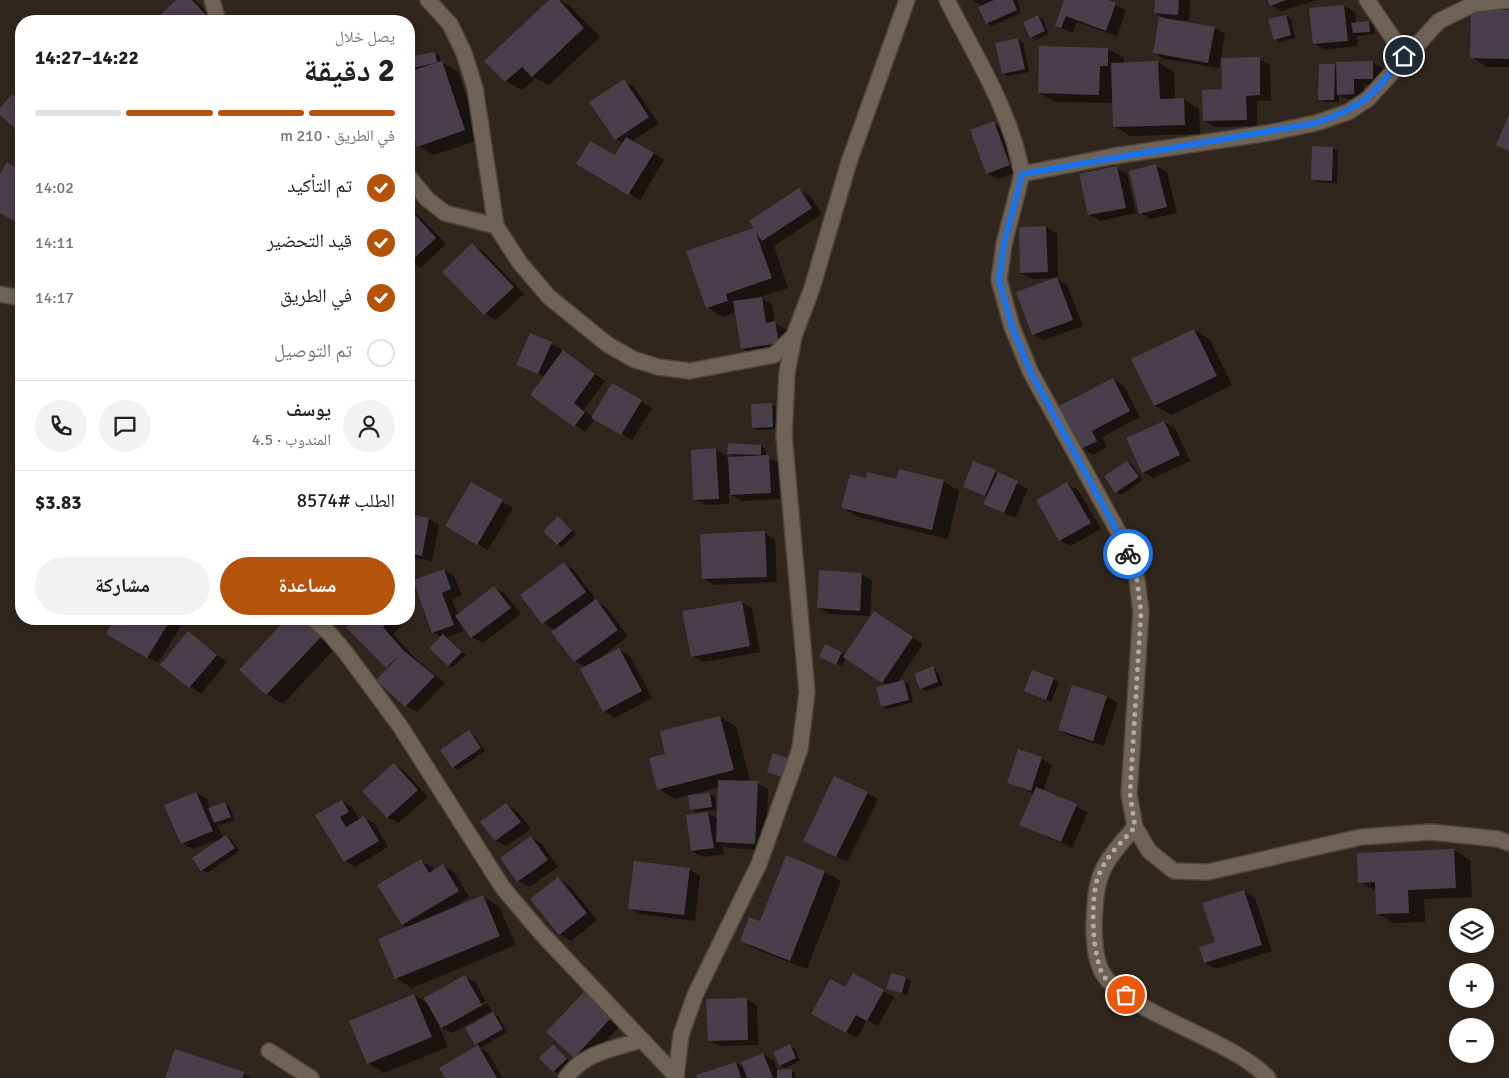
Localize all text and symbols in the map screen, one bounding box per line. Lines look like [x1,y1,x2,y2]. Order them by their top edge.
text: يصل خلال [335,27,395,47]
pin [1383,35,1425,77]
icon: home [1390,42,1418,70]
text: 14:22–14:27 [35,46,139,70]
text: 2 دقيقة [303,51,395,90]
text: في الطريق · 210 m [280,126,395,146]
text: تم التأكيد [287,174,352,198]
icon: check [367,174,395,202]
text: 14:02 [35,178,74,198]
text: قيد التحضير [267,229,352,253]
icon: check [367,229,395,257]
text: 14:11 [35,233,74,253]
text: في الطريق [280,284,352,308]
icon: check [367,284,395,312]
text: 14:17 [35,288,74,308]
text: تم التوصيل [274,339,352,363]
text: يوسف [286,398,331,422]
button: phone [35,400,87,452]
button: chat [99,400,151,452]
button: person [343,400,395,452]
text: المندوب · 4.5 [252,430,331,450]
text: الطلب #8574 [297,489,395,513]
text: $3.83 [35,491,81,515]
courier [1103,529,1153,579]
icon: bike [1114,540,1142,568]
button: مشاركة [35,557,210,615]
button: مساعدة [220,557,395,615]
map controls [1449,908,1494,1063]
button: layers [1449,908,1494,953]
button: + [1449,963,1494,1008]
pin [1105,974,1147,1016]
icon: bag [1112,981,1140,1009]
button: − [1449,1018,1494,1063]

